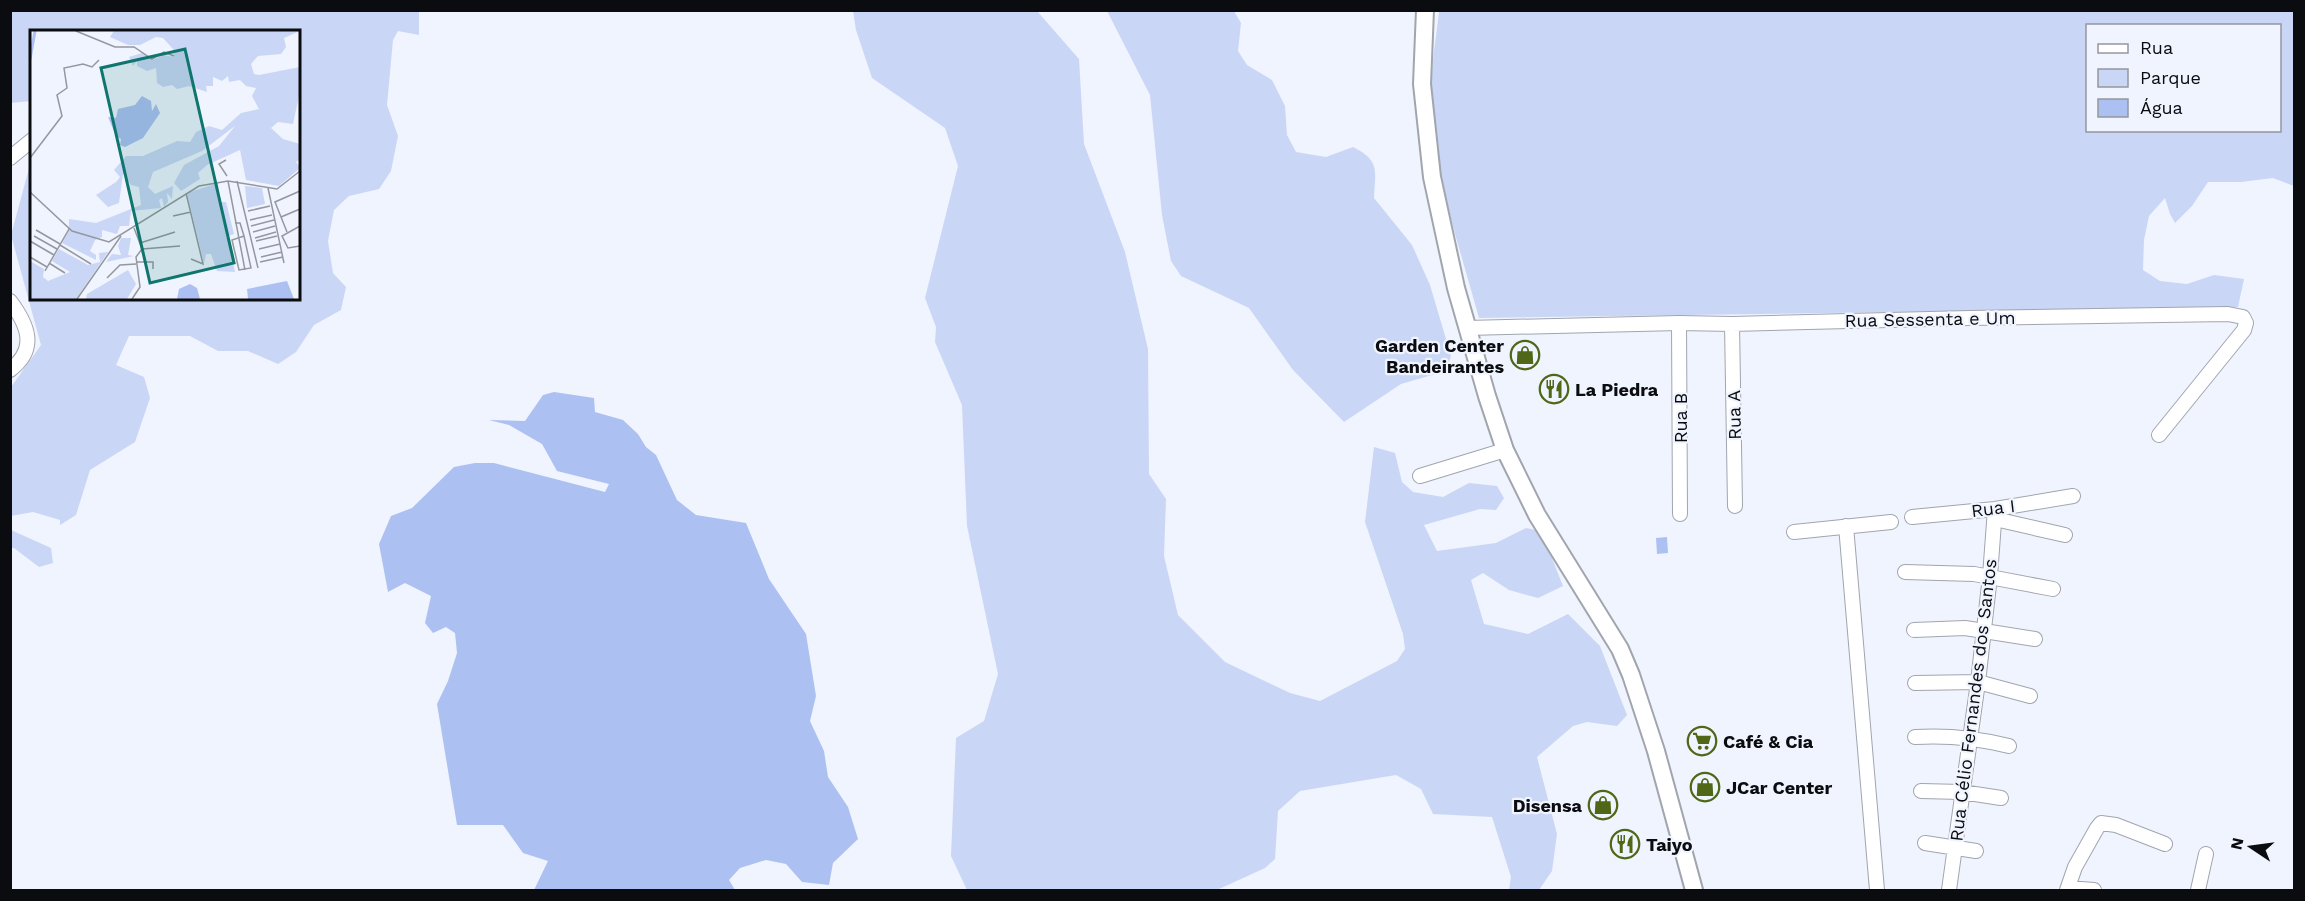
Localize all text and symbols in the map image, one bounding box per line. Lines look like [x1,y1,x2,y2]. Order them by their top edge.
legend [2086,24,2281,132]
inset map [30,30,300,300]
text: Rua [2140,37,2173,58]
text: Parque [2140,67,2201,88]
text: Água [2140,97,2183,118]
street label: Rua Sessenta e Um [1844,307,2016,331]
place label: Garden Center Bandeirantes [1375,335,1504,377]
shop icon: Garden Center Bandeirantes [1509,339,1541,371]
restaurant icon: La Piedra [1538,373,1570,405]
place label: La Piedra [1575,379,1659,400]
street label: Rua A [1723,390,1745,440]
street label: Rua B [1670,393,1691,443]
street label: Rua I [1970,495,2016,521]
street label: Rua Célio Fernandes dos Santos [1945,558,2001,842]
supermarket icon: Café & Cia [1686,725,1718,757]
place label: Café & Cia [1723,731,1814,752]
shop icon: JCar Center [1689,771,1721,803]
place label: JCar Center [1726,777,1832,798]
shop icon: Disensa [1587,789,1619,821]
place label: Disensa [1513,795,1583,816]
north arrow [2221,817,2281,877]
restaurant icon: Taiyo [1609,828,1641,860]
place label: Taiyo [1646,834,1693,855]
text: N [2226,836,2247,852]

